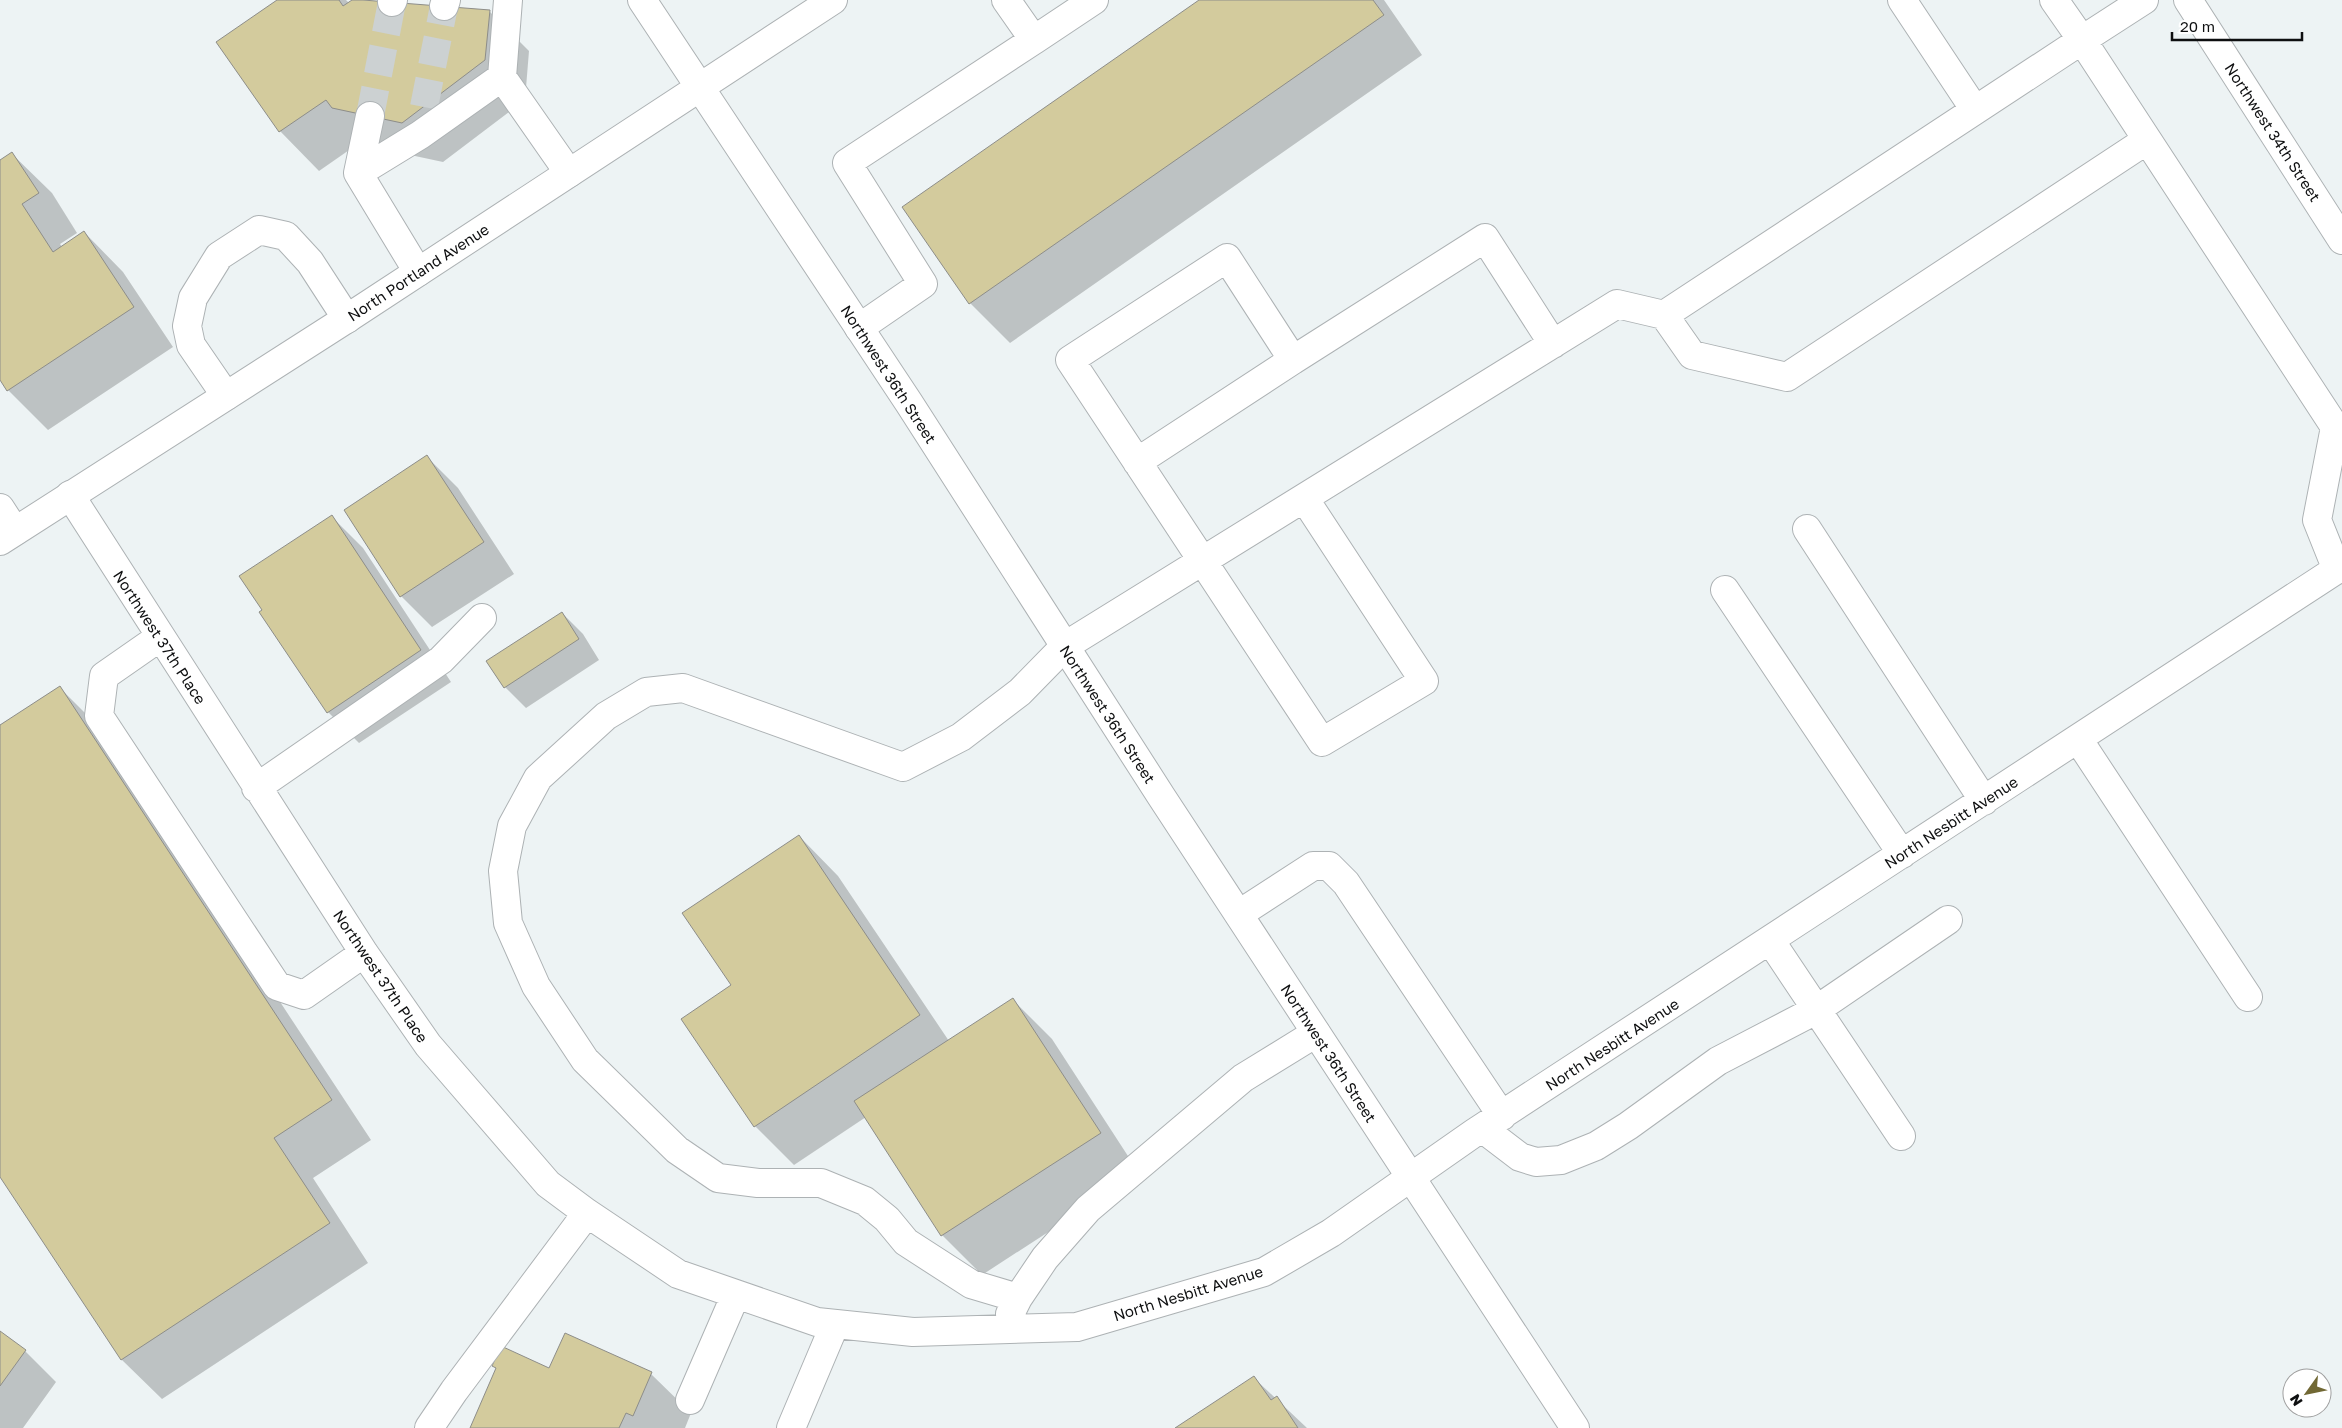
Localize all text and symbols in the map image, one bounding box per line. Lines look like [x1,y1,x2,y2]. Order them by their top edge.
scale bar [2172,10,2302,42]
text: 20 m [2180,17,2215,35]
street label: Northwest 34th Street [2222,59,2324,205]
street label: North Portland Avenue [344,219,492,324]
street label: Northwest 36th Street [838,301,940,447]
street label: Northwest 37th Place [110,567,210,707]
street label: Northwest 36th Street [1057,641,1159,787]
street label: North Nesbitt Avenue [1881,772,2021,872]
street label: Northwest 37th Place [330,906,432,1046]
street label: Northwest 36th Street [1278,980,1380,1126]
street label: North Nesbitt Avenue [1542,994,1682,1094]
street label: North Nesbitt Avenue [1111,1262,1265,1324]
north arrow [2282,1368,2332,1418]
text: N [2286,1391,2306,1409]

